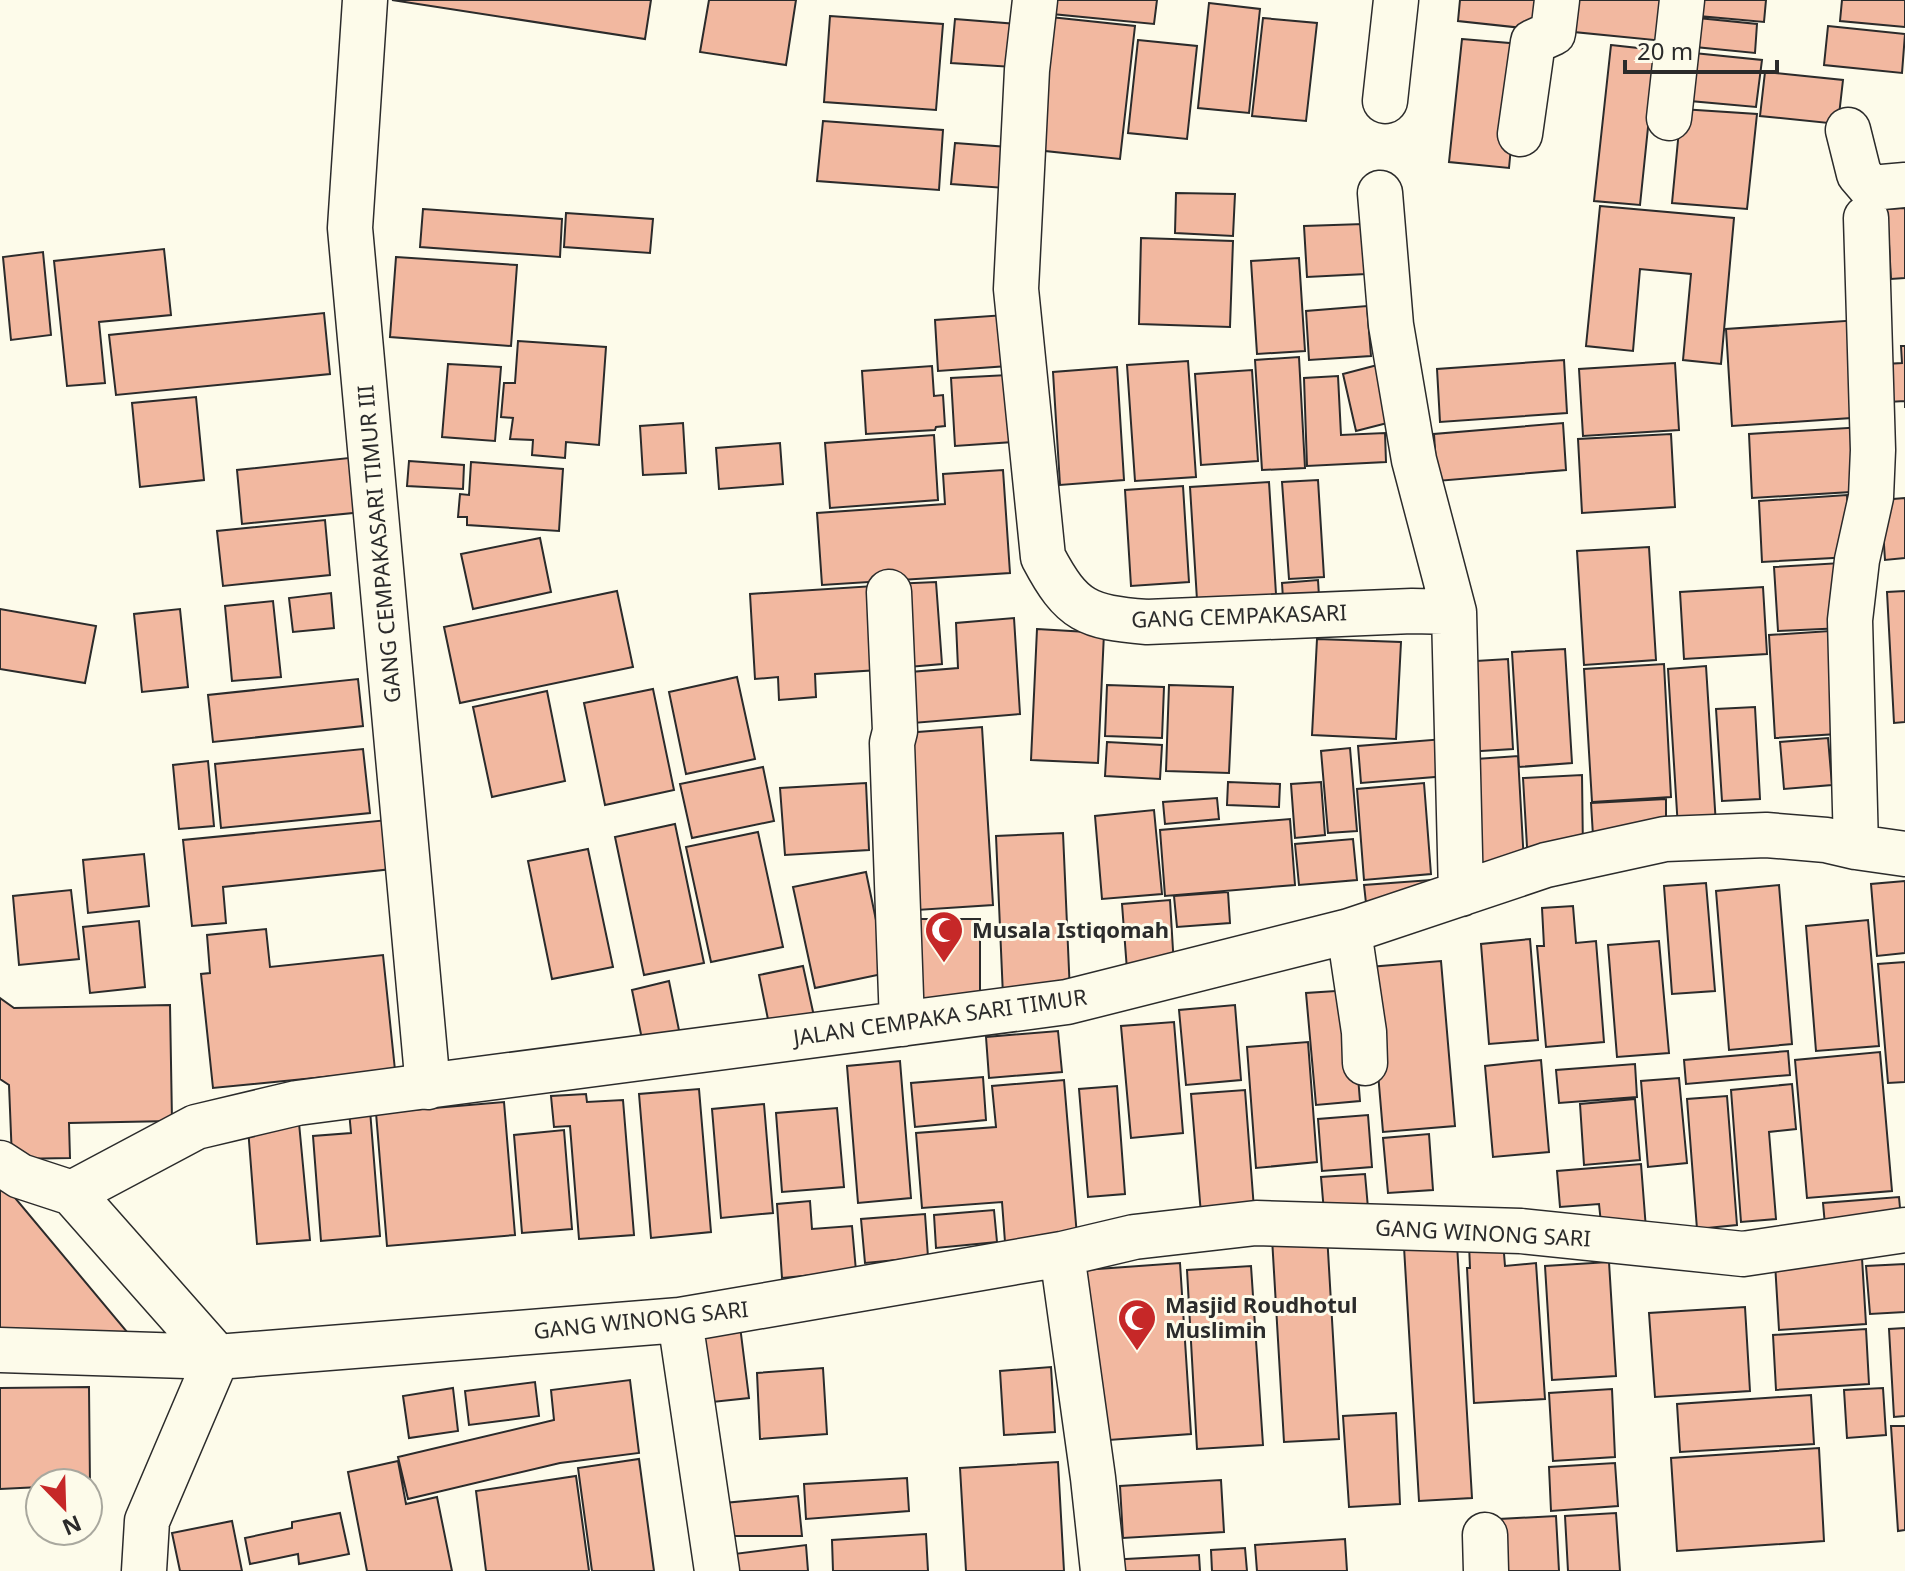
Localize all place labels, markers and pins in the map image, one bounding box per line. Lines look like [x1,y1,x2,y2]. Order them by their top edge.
mosque icon: Musala Istiqomah [923,909,965,964]
place label: Musala Istiqomah [972,914,1169,944]
place label: Masjid Roudhotul Muslimin [1165,1289,1358,1344]
mosque icon: Masjid Roudhotul Muslimin [1116,1297,1158,1352]

